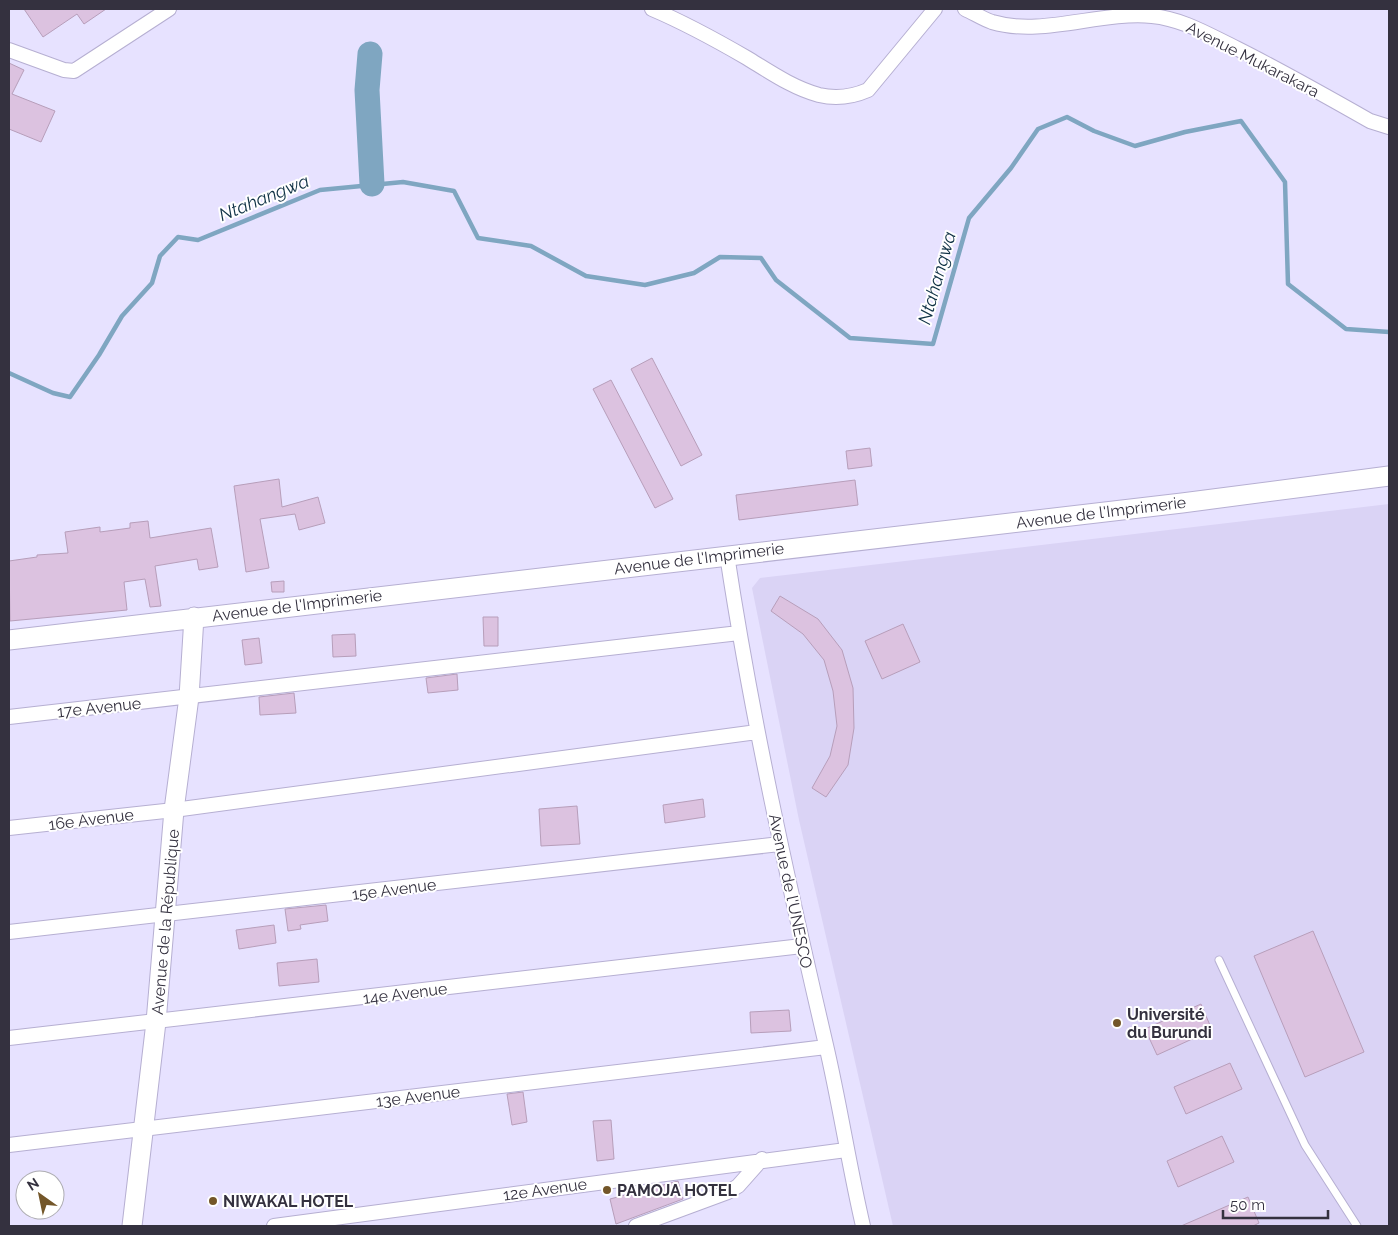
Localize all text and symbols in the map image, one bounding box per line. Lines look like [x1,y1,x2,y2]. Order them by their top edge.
street label: Avenue Mukarakara [1183,18,1322,101]
water label: Ntahangwa [216,170,312,225]
water label: Ntahangwa [913,229,960,327]
street label: Avenue de l'Imprimerie [1015,493,1187,532]
street label: Avenue de l'Imprimerie [613,539,785,578]
street label: Avenue de l'Imprimerie [211,586,383,625]
street label: 17e Avenue [56,694,142,721]
street label: 16e Avenue [47,805,135,834]
street label: Avenue de l'UNESCO [765,812,816,970]
street label: Avenue de la République [148,828,183,1016]
street label: 15e Avenue [351,875,437,904]
street label: 14e Avenue [362,979,448,1008]
place label: Université du Burundi [1127,1005,1212,1042]
marker: Université du Burundi [1111,1017,1123,1029]
street label: 13e Avenue [375,1082,461,1111]
north arrow [15,1170,65,1220]
text: N [24,1174,42,1194]
street label: 12e Avenue [502,1174,588,1205]
place label: PAMOJA HOTEL [617,1181,737,1200]
marker: PAMOJA HOTEL [601,1184,613,1196]
scale bar [1223,1188,1328,1220]
place label: NIWAKAL HOTEL [223,1192,354,1211]
marker: NIWAKAL HOTEL [207,1195,219,1207]
text: 50 m [1230,1196,1265,1214]

